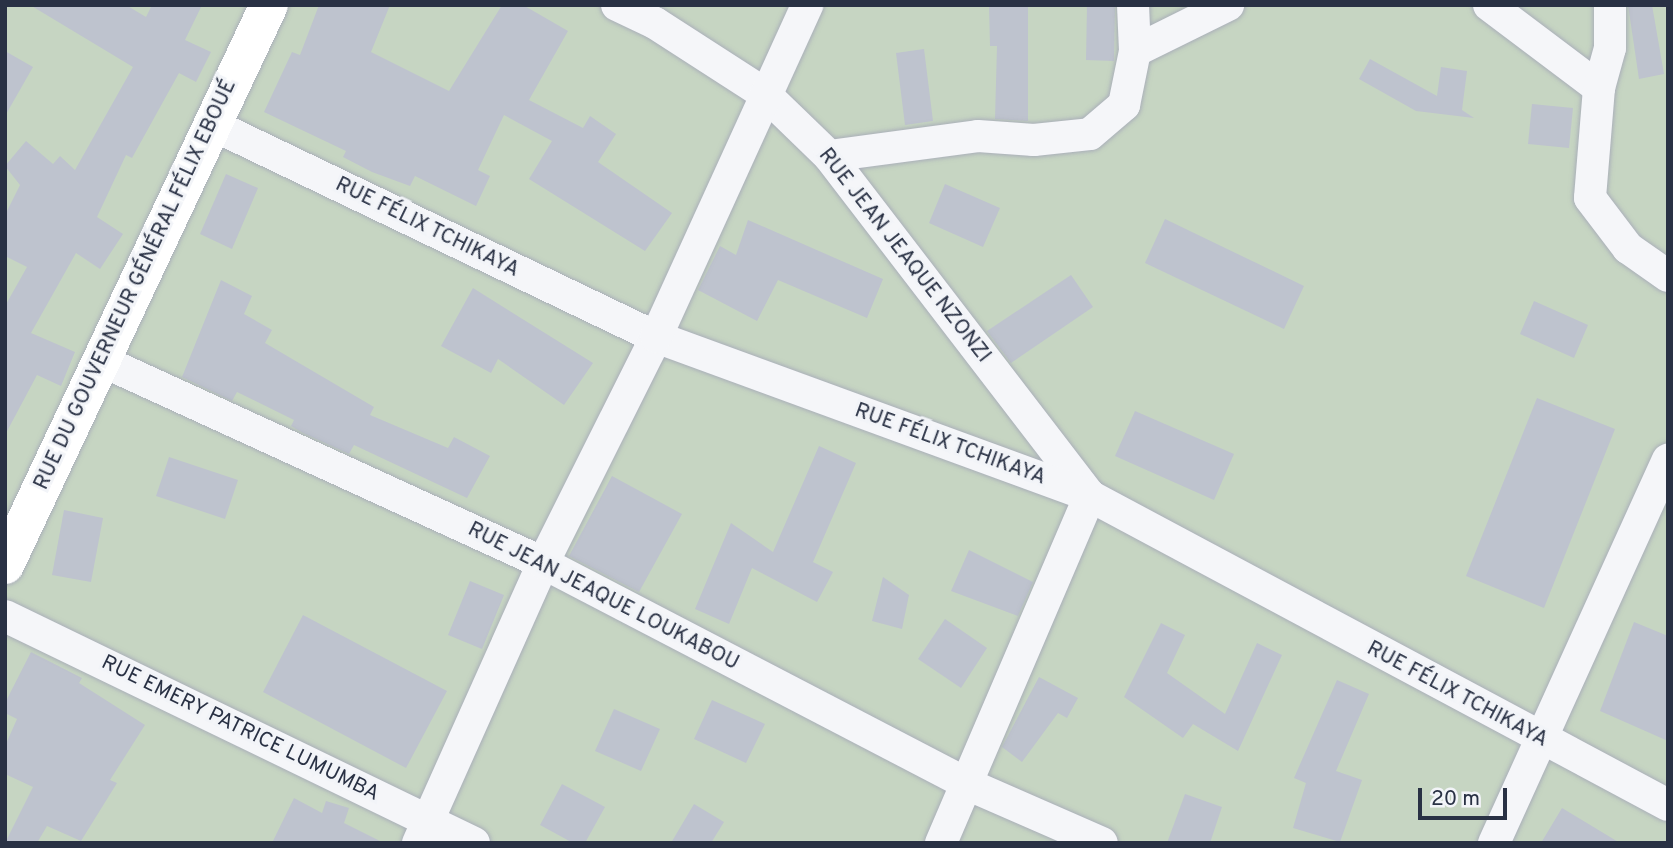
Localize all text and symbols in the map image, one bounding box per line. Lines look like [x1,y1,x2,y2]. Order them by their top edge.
street label: RUE DU GOUVERNEUR GÉNÉRAL FÉLIX EBOUÉ [29,76,243,494]
street label: RUE JEAN JEAQUE NZONZI [812,144,996,368]
street label: RUE FÉLIX TCHIKAYA [330,172,524,284]
street label: RUE FÉLIX TCHIKAYA [851,399,1049,491]
street label: RUE JEAN JEAQUE LOUKABOU [463,517,743,677]
street label: RUE FÉLIX TCHIKAYA [1362,636,1552,754]
street label: RUE EMERY PATRICE LUMUMBA [97,650,383,808]
scale bar [1421,774,1510,818]
text: 20 m [1431,786,1480,813]

